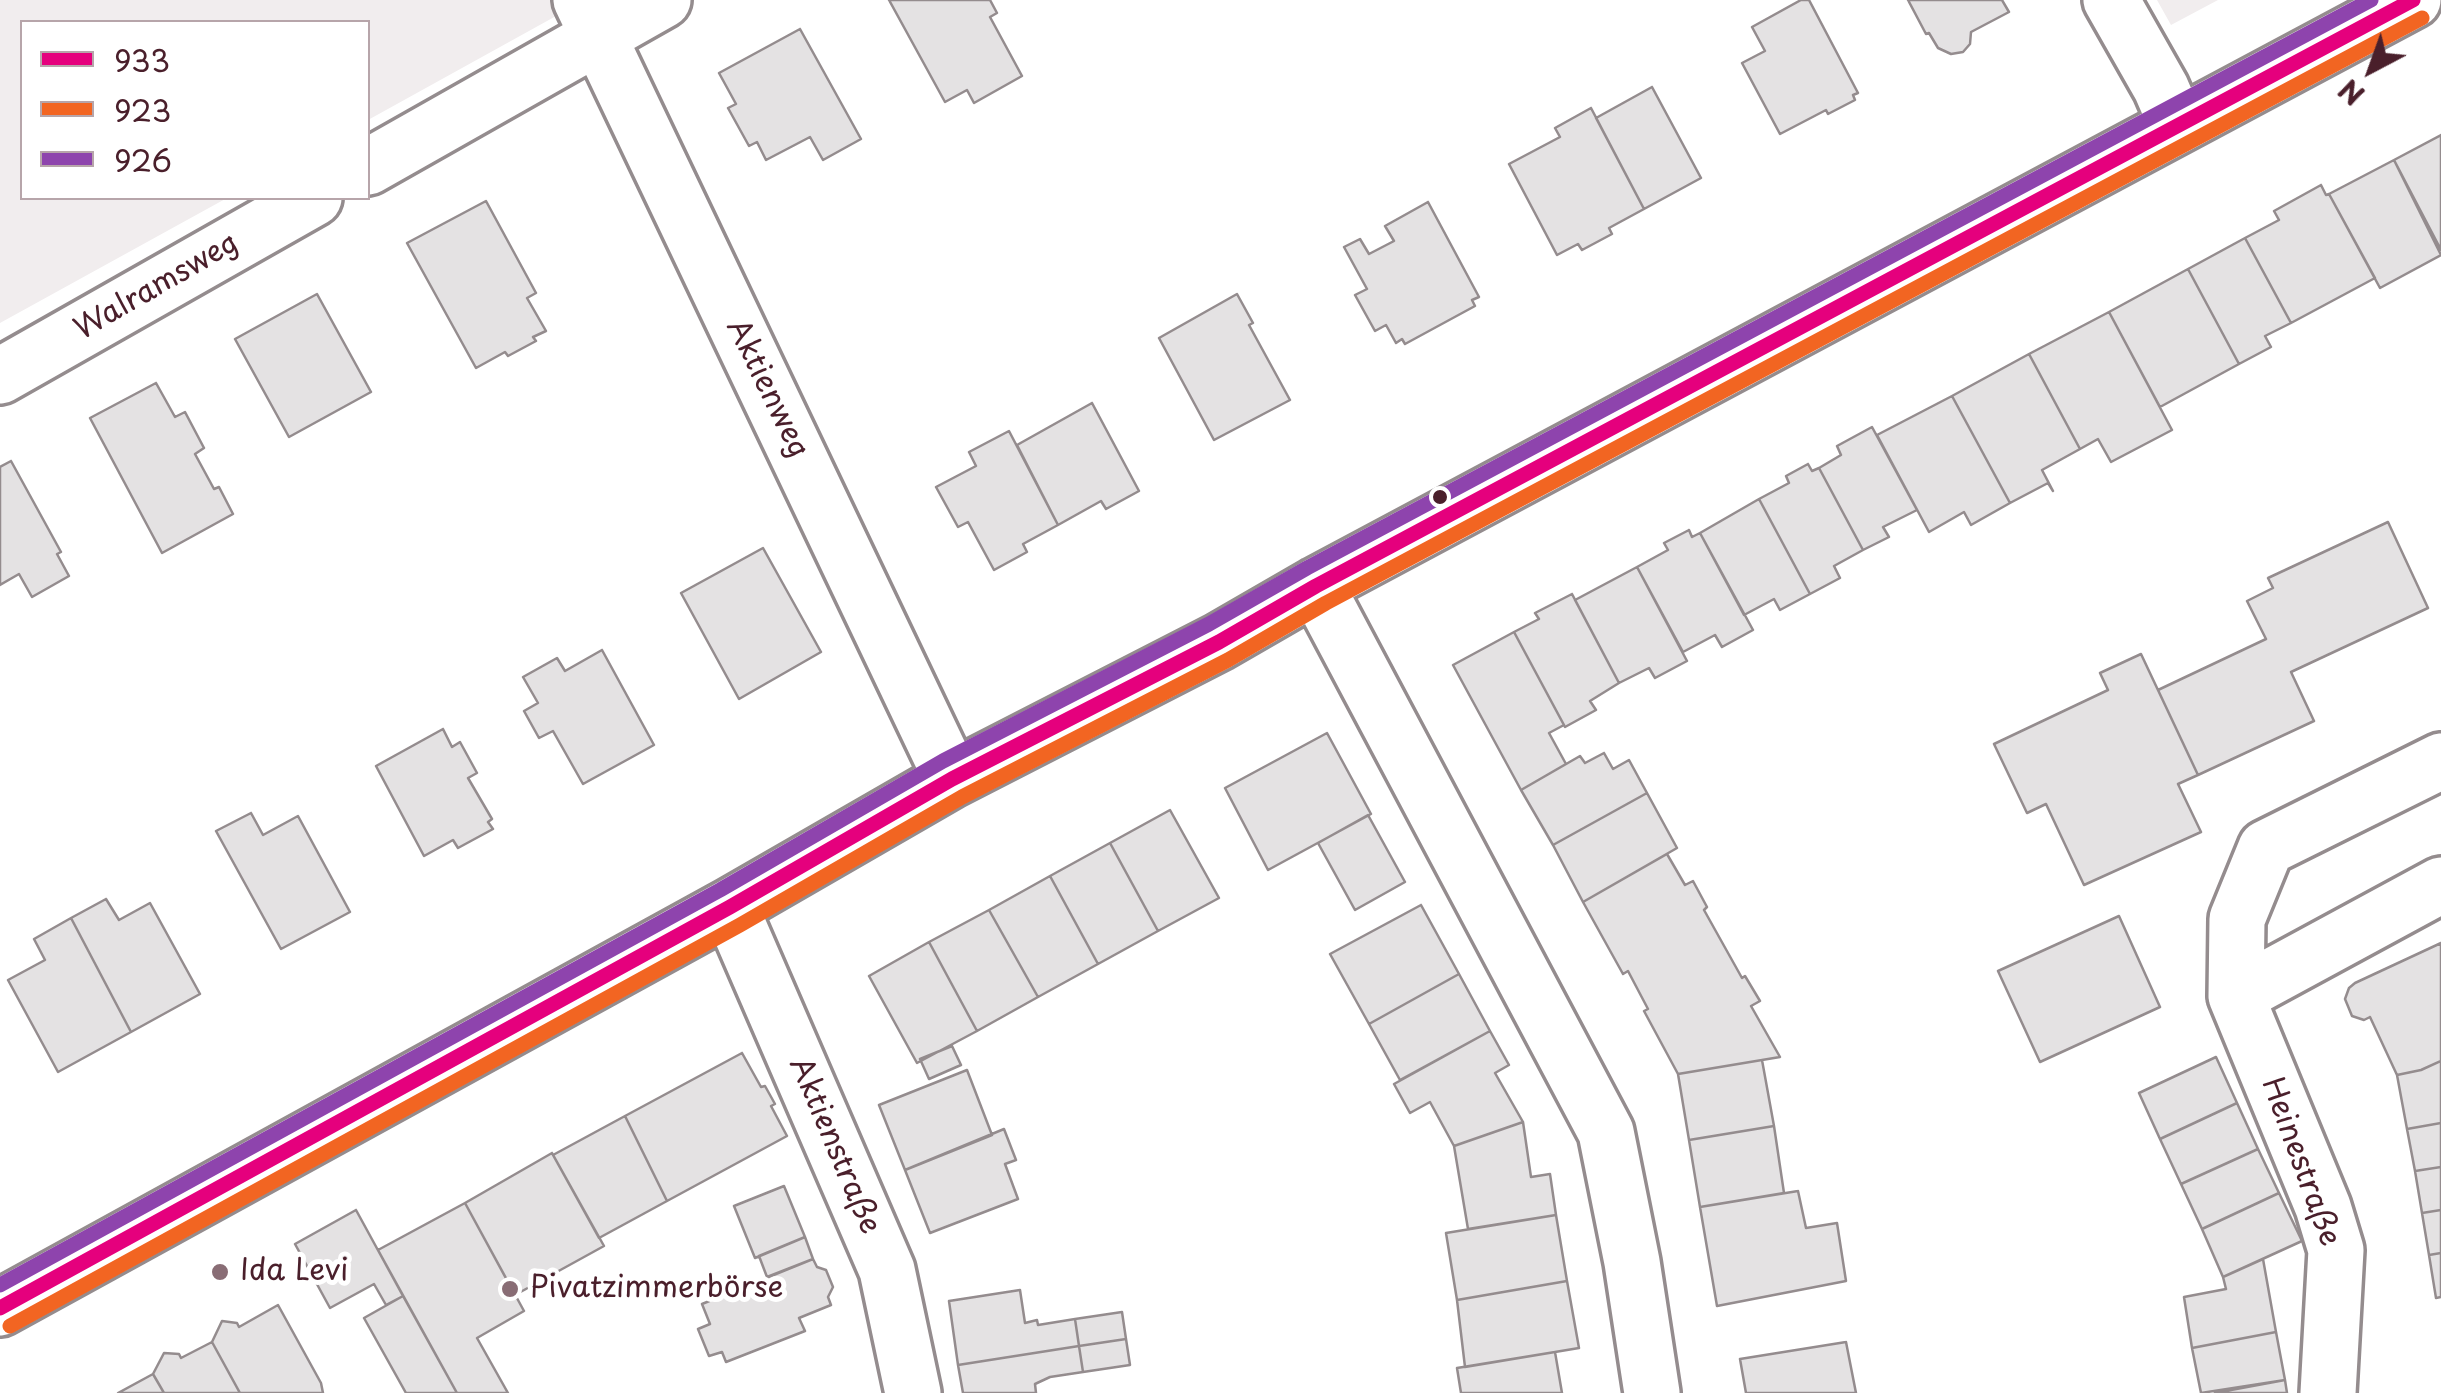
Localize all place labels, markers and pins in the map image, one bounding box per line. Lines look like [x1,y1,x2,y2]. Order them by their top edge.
unlabelled marker [1430,487,1450,507]
place label: Ida Levi [240,1254,349,1290]
marker: Ida Levi [209,1261,231,1283]
place label: Pivatzimmerbörse [530,1271,784,1307]
marker: Pivatzimmerbörse [499,1278,521,1300]

